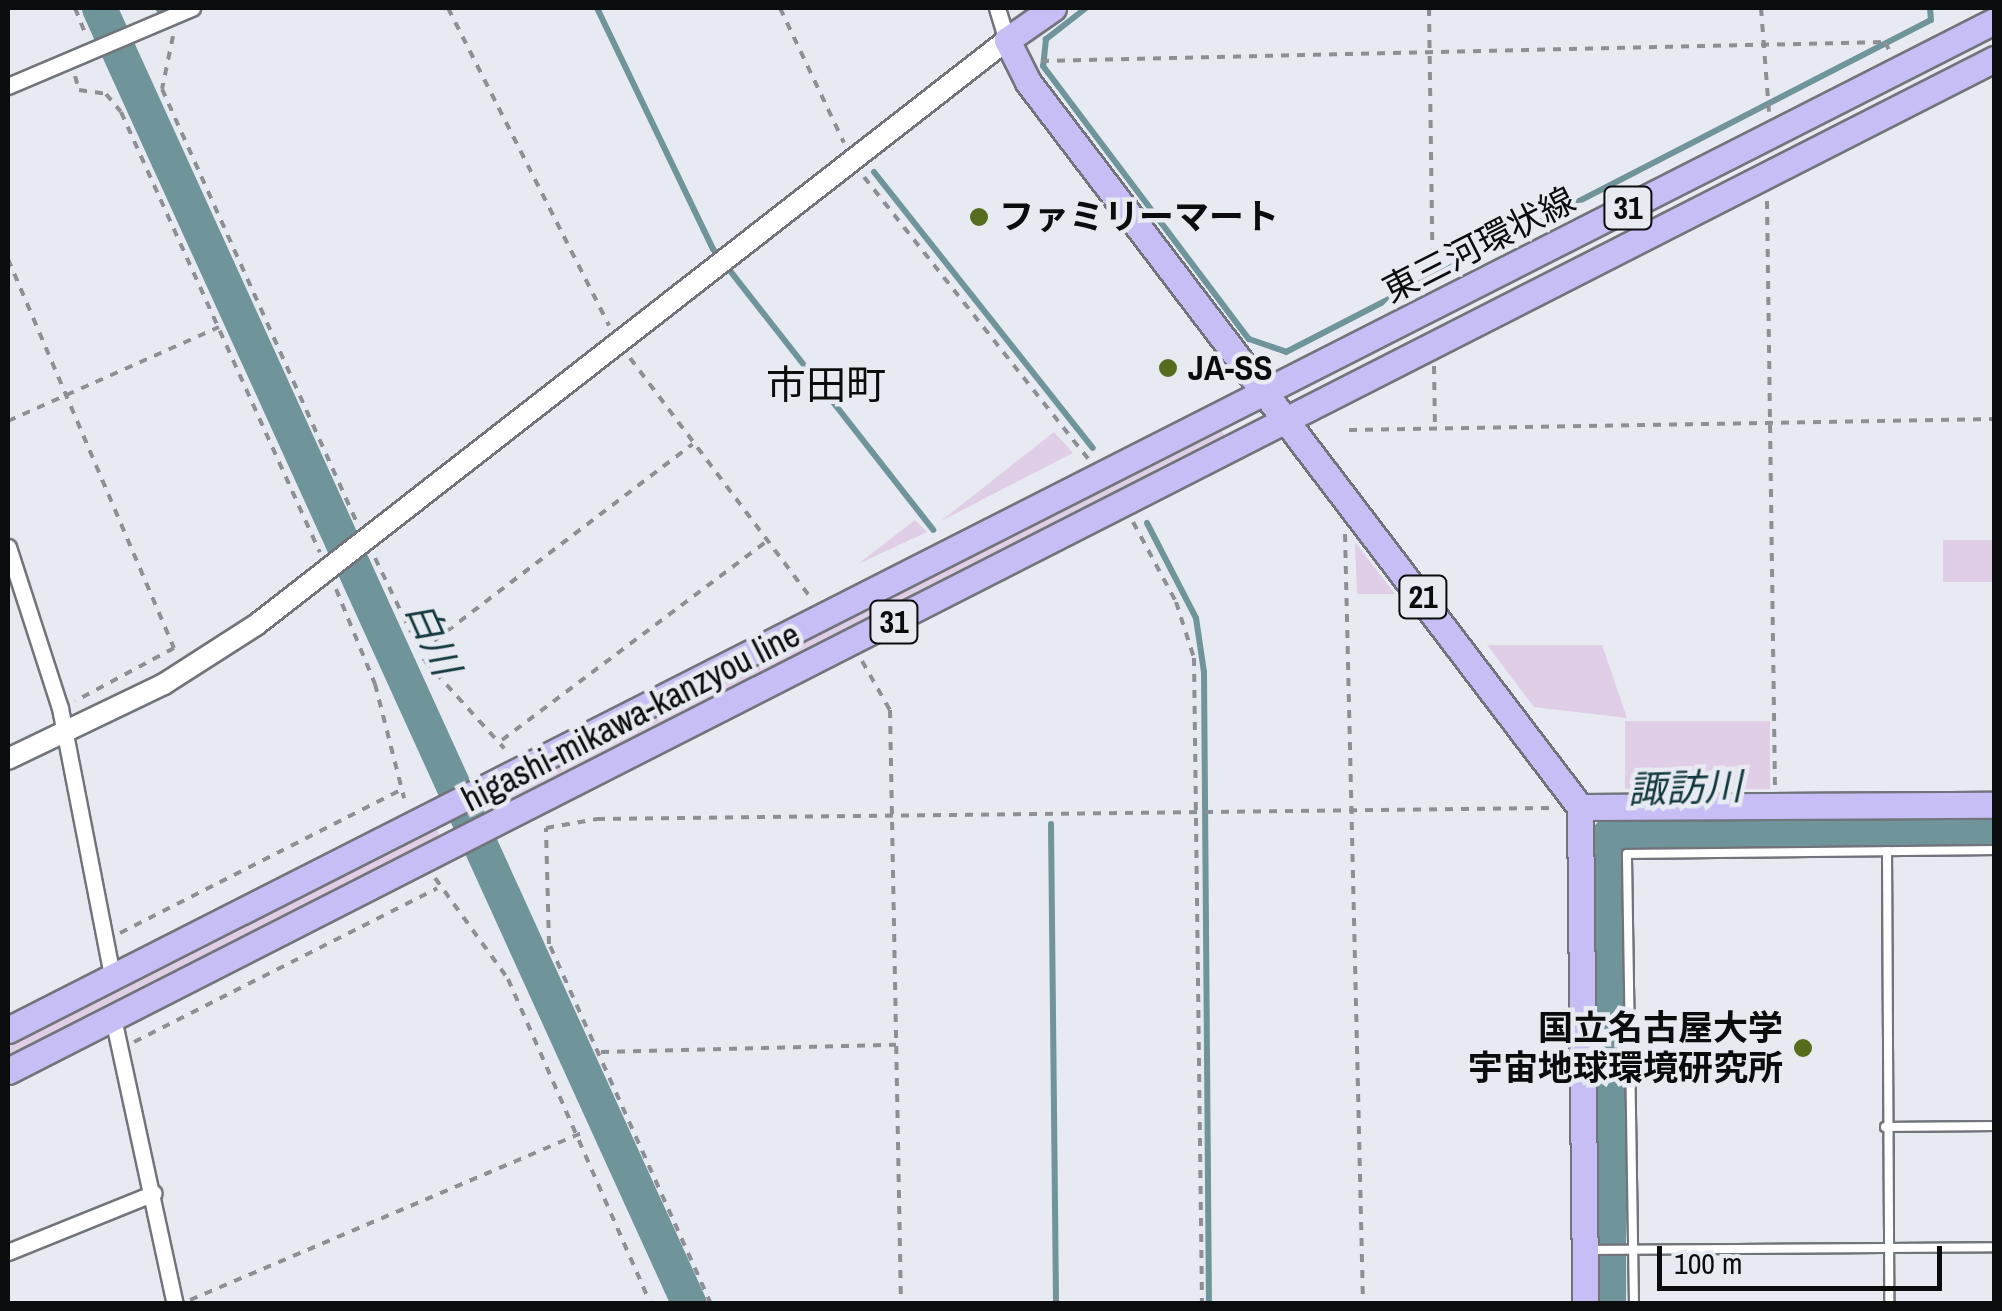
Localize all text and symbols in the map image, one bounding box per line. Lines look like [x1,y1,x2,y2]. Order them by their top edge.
street label: 東三河環状線 [1376,179,1582,311]
road number: 31 [1603,181,1653,235]
place label: ファミリーマート [999,196,1279,238]
marker: ファミリーマート [968,206,990,228]
place label: JA-SS [1188,347,1273,389]
marker: JA-SS [1157,357,1179,379]
district label: 市田町 [766,361,886,409]
road number: 21 [1398,570,1448,624]
water label: 白川 [397,594,469,682]
road number: 31 [869,595,919,649]
street label: higashi-mikawa-kanzyou line [455,614,807,820]
water label: 諏訪川 [1627,763,1743,813]
place label: 国立名古屋大学 宇宙地球環境研究所 [1468,1007,1783,1089]
marker: 国立名古屋大学 宇宙地球環境研究所 [1792,1037,1814,1059]
scale bar [1662,1226,1947,1288]
text: 100 m [1674,1243,1742,1283]

